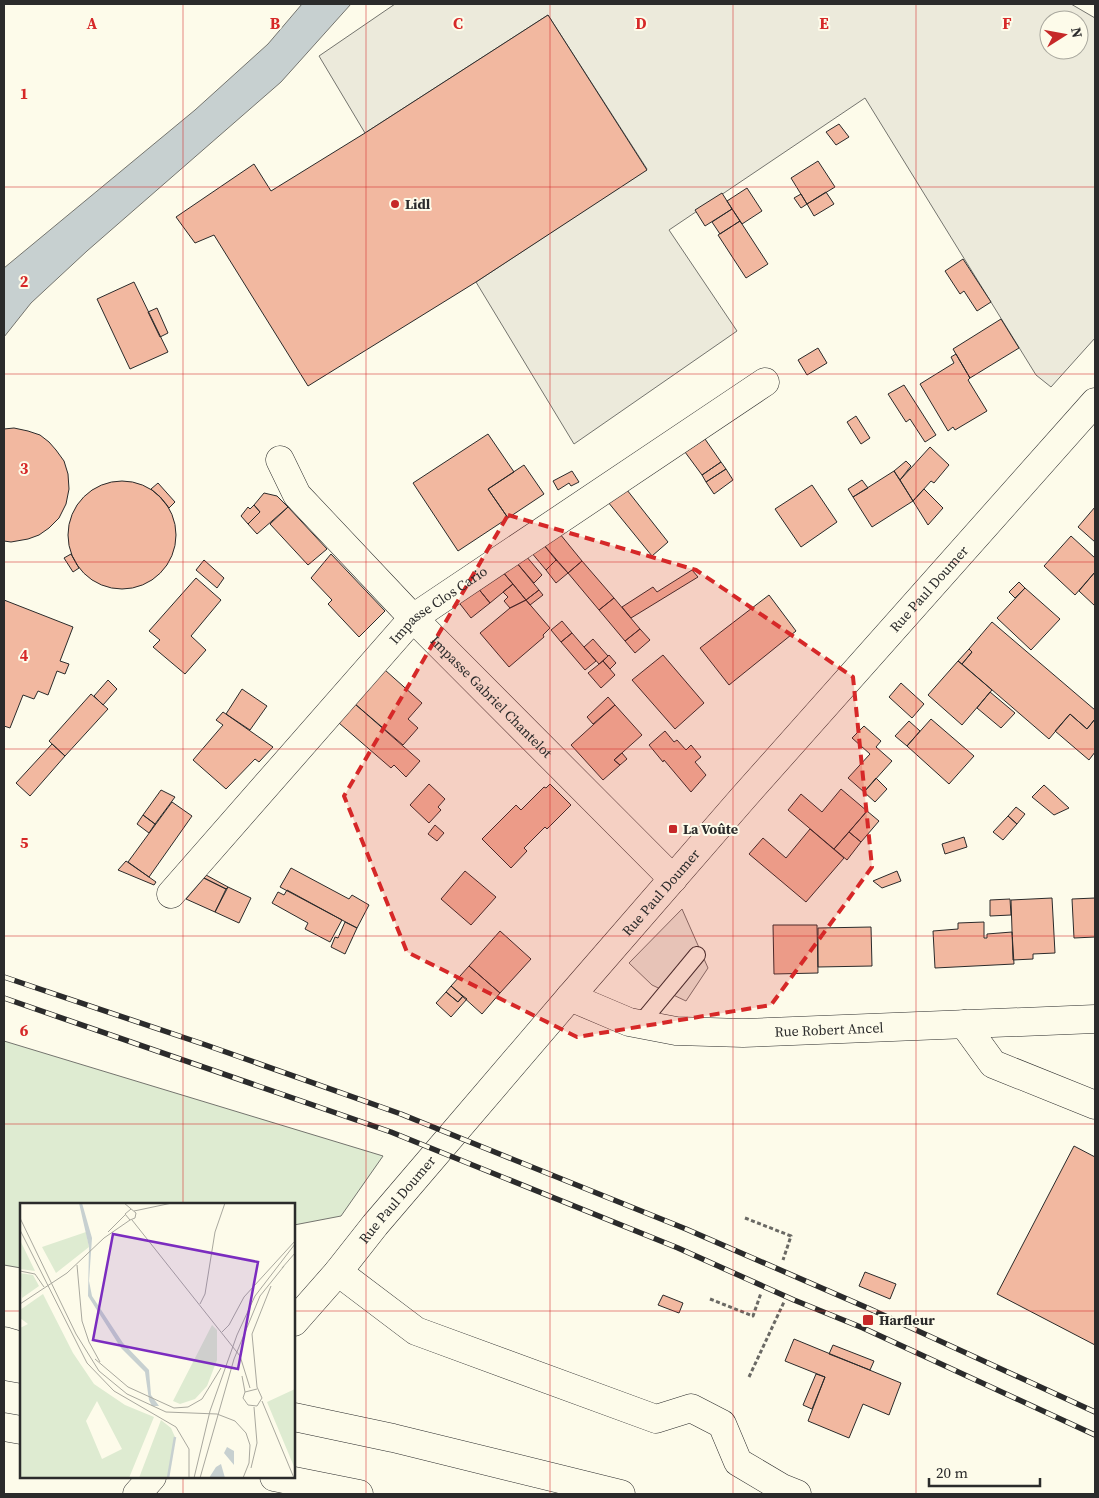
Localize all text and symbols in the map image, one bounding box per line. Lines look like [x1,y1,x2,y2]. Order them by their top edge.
north arrow [1039,10,1089,60]
text: A [87,12,98,34]
text: B [270,12,281,34]
text: C [453,12,463,34]
text: D [635,12,647,34]
text: E [819,12,829,34]
text: F [1002,12,1012,34]
text: N [1066,26,1088,39]
text: 1 [20,82,28,104]
place label: Lidl [405,194,431,214]
marker: Lidl [389,198,401,210]
text: 2 [20,270,29,292]
text: 3 [20,457,29,479]
street label: Rue Paul Doumer [885,541,973,636]
street label: Impasse Clos Cario [385,561,492,648]
street label: Impasse Gabriel Chantelot [426,631,557,763]
text: 4 [20,644,29,666]
place label: La Voûte [683,819,738,839]
marker: La Voûte [667,823,679,835]
text: 5 [20,831,29,853]
street label: Rue Paul Doumer [617,844,704,940]
street label: Rue Robert Ancel [774,1017,884,1042]
text: 6 [20,1019,29,1041]
street label: Rue Paul Doumer [354,1151,440,1248]
inset map [20,1203,295,1478]
place label: Harfleur [879,1310,935,1330]
marker: Harfleur [861,1313,875,1327]
scale bar [929,1456,1040,1488]
text: 20 m [936,1462,968,1483]

